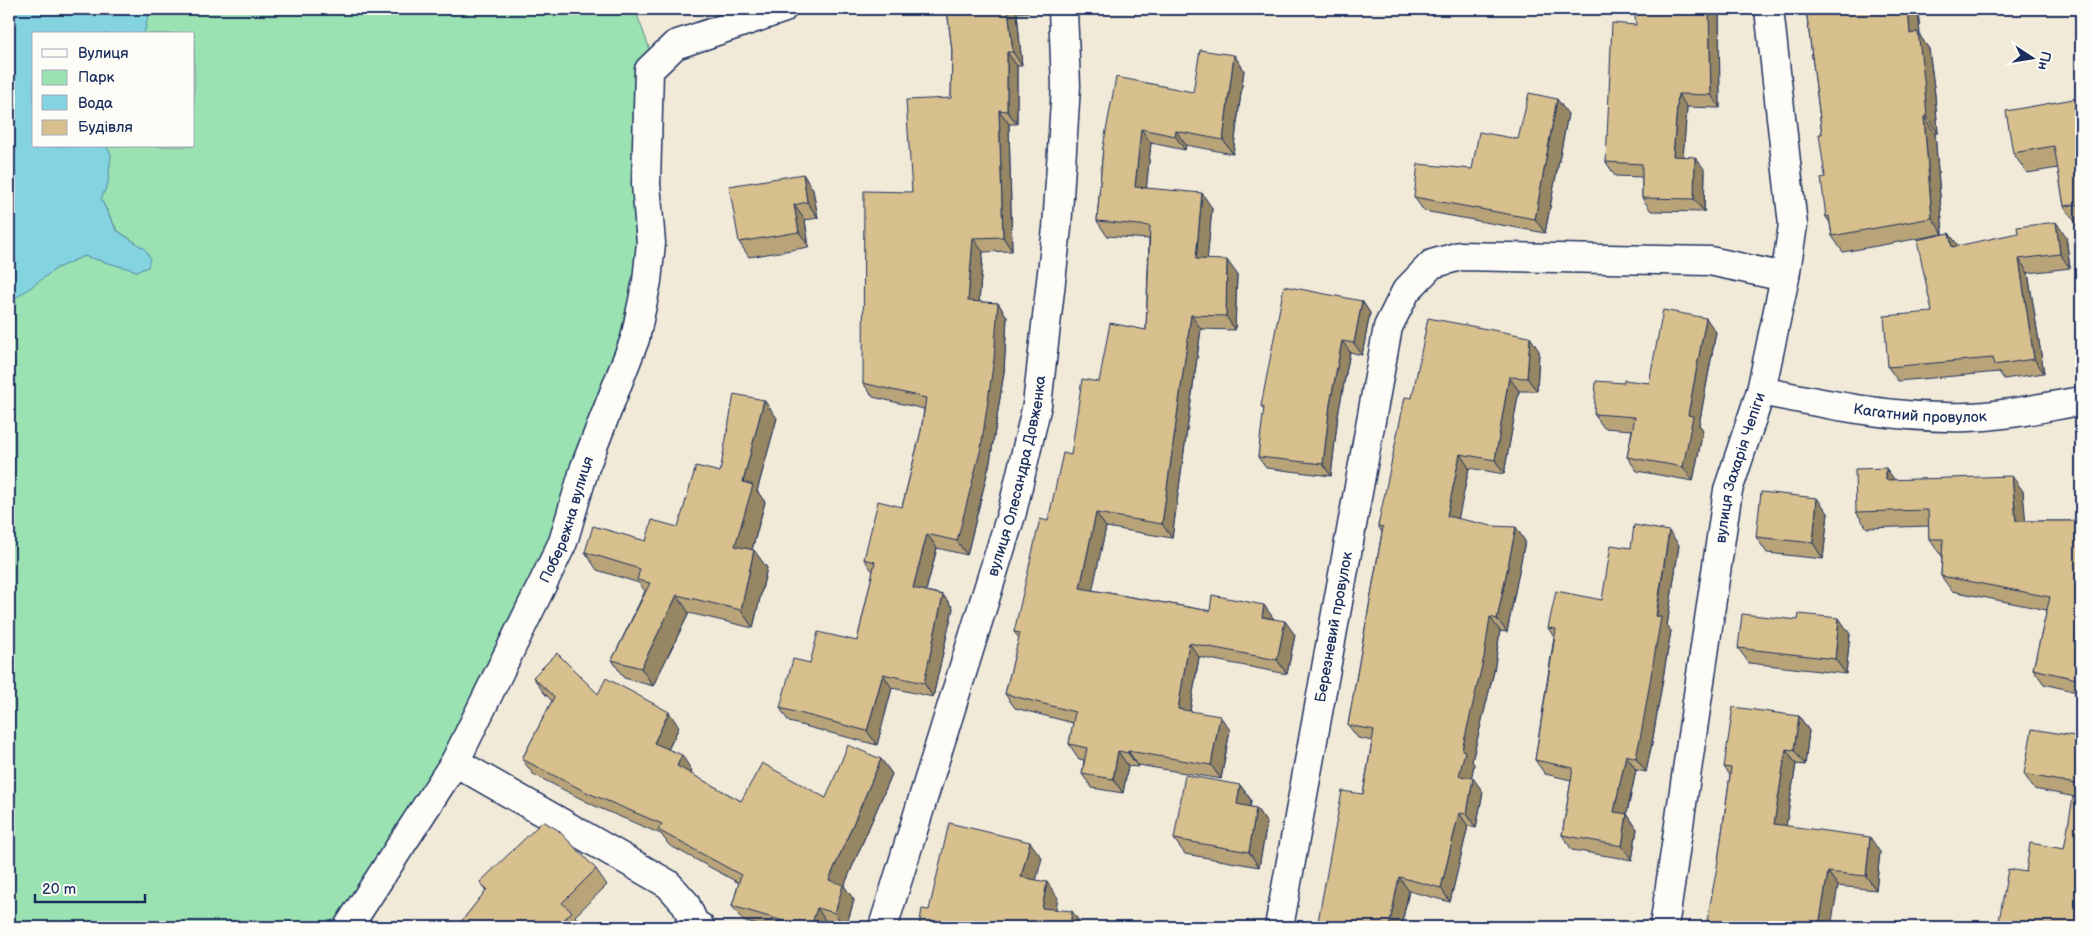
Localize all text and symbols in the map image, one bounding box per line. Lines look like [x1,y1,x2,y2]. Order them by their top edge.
legend [32,32,195,148]
north arrow [2008,32,2058,82]
text: Вулиця [78,44,129,63]
text: Пн [2034,50,2054,71]
text: Парк [78,68,115,87]
text: Вода [78,94,113,113]
text: Будівля [78,118,133,137]
street label: вулиця Олесандра Довженка [984,374,1050,579]
street label: вулиця Захарія Чепіги [1711,390,1770,544]
street label: Кагатний провулок [1852,400,1987,427]
street label: Побережна вулиця [535,454,598,586]
street label: Березневий провулок [1311,550,1357,704]
scale bar [35,871,145,903]
text: 20 m [42,880,76,899]

